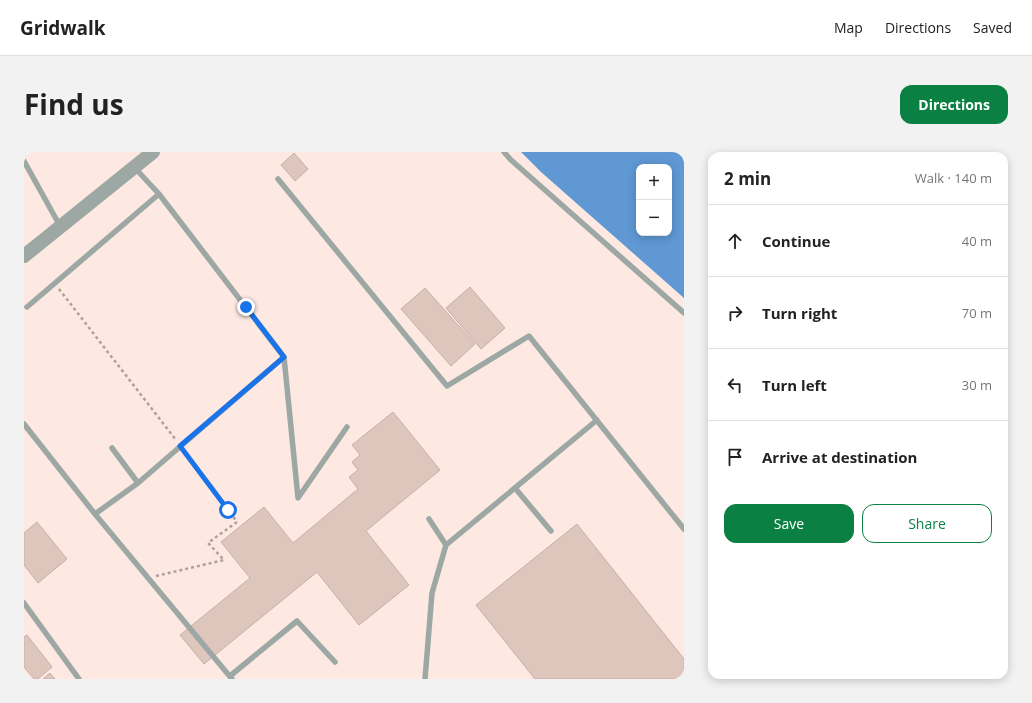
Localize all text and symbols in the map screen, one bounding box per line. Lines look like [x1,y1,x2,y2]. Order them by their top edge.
text: Gridwalk [20,15,106,41]
text: Map [834,18,863,37]
text: Directions [885,18,951,37]
text: Saved [973,18,1012,37]
text: Find us [24,85,124,123]
button: Directions [900,85,1008,124]
map controls [636,164,672,236]
button: + [636,164,672,200]
text: 2 min [724,167,771,190]
text: Walk · 140 m [915,169,992,187]
button: − [636,200,672,236]
icon: ahead [724,230,746,252]
text: Continue [762,231,830,251]
text: 40 m [962,232,992,250]
route end [237,298,255,316]
icon: right [724,302,746,324]
text: Turn right [762,303,837,323]
text: 70 m [962,304,992,322]
icon: left [724,374,746,396]
text: Turn left [762,375,827,395]
text: 30 m [962,376,992,394]
icon: arrive [724,446,746,468]
text: Arrive at destination [762,447,917,467]
route start [219,501,237,519]
button: Save [724,504,854,543]
button: Share [862,504,992,543]

